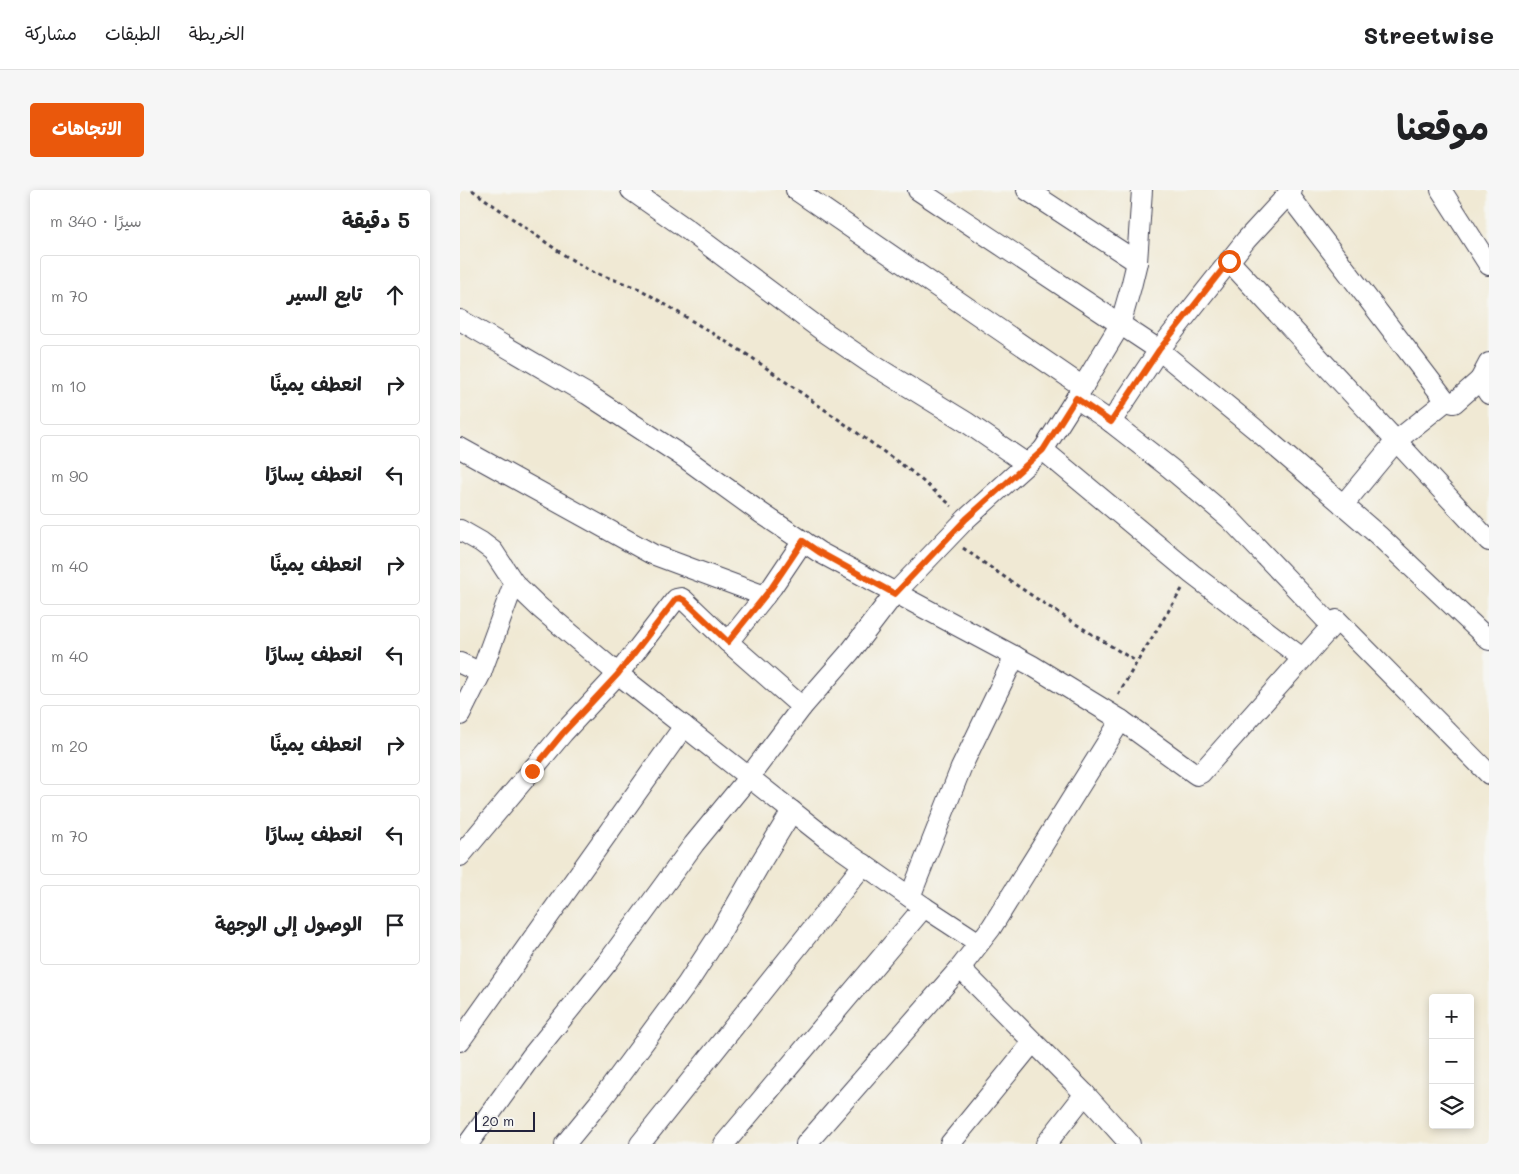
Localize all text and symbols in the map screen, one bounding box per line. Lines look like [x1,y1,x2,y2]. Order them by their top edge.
text: Streetwise [1364,19,1494,50]
text: مشاركة [25,21,77,45]
text: الطبقات [105,21,161,45]
text: الخريطة [189,21,245,45]
button: الاتجاهات [30,103,144,157]
text: موقعنا [1396,103,1489,149]
text: 5 دقيقة [342,206,410,233]
text: سيرًا · 340 m [50,210,142,231]
route start [1218,250,1241,273]
text: تابع السير [287,281,362,306]
icon: ahead [381,281,409,309]
text: 70 m [51,285,88,306]
text: انعطف يمينًا [270,371,362,396]
icon: right [381,371,409,399]
text: 10 m [51,375,86,396]
text: انعطف يسارًا [265,461,362,486]
icon: left [381,461,409,489]
text: 90 m [51,465,88,486]
text: انعطف يمينًا [270,551,362,576]
icon: right [381,551,409,579]
text: 40 m [51,555,88,576]
text: انعطف يسارًا [265,641,362,666]
icon: left [381,641,409,669]
text: 40 m [51,645,88,666]
text: انعطف يمينًا [270,731,362,756]
icon: right [381,731,409,759]
text: 20 m [51,735,88,756]
route end [521,760,544,783]
text: انعطف يسارًا [265,821,362,846]
icon: left [381,821,409,849]
text: 70 m [51,825,88,846]
text: الوصول إلى الوجهة [215,911,362,936]
icon: arrive [381,911,409,939]
map controls [1429,994,1474,1129]
button: + [1429,994,1474,1039]
button: − [1429,1039,1474,1084]
button: layers [1429,1084,1474,1129]
scale bar [475,1109,535,1132]
text: 20 m [482,1111,514,1130]

